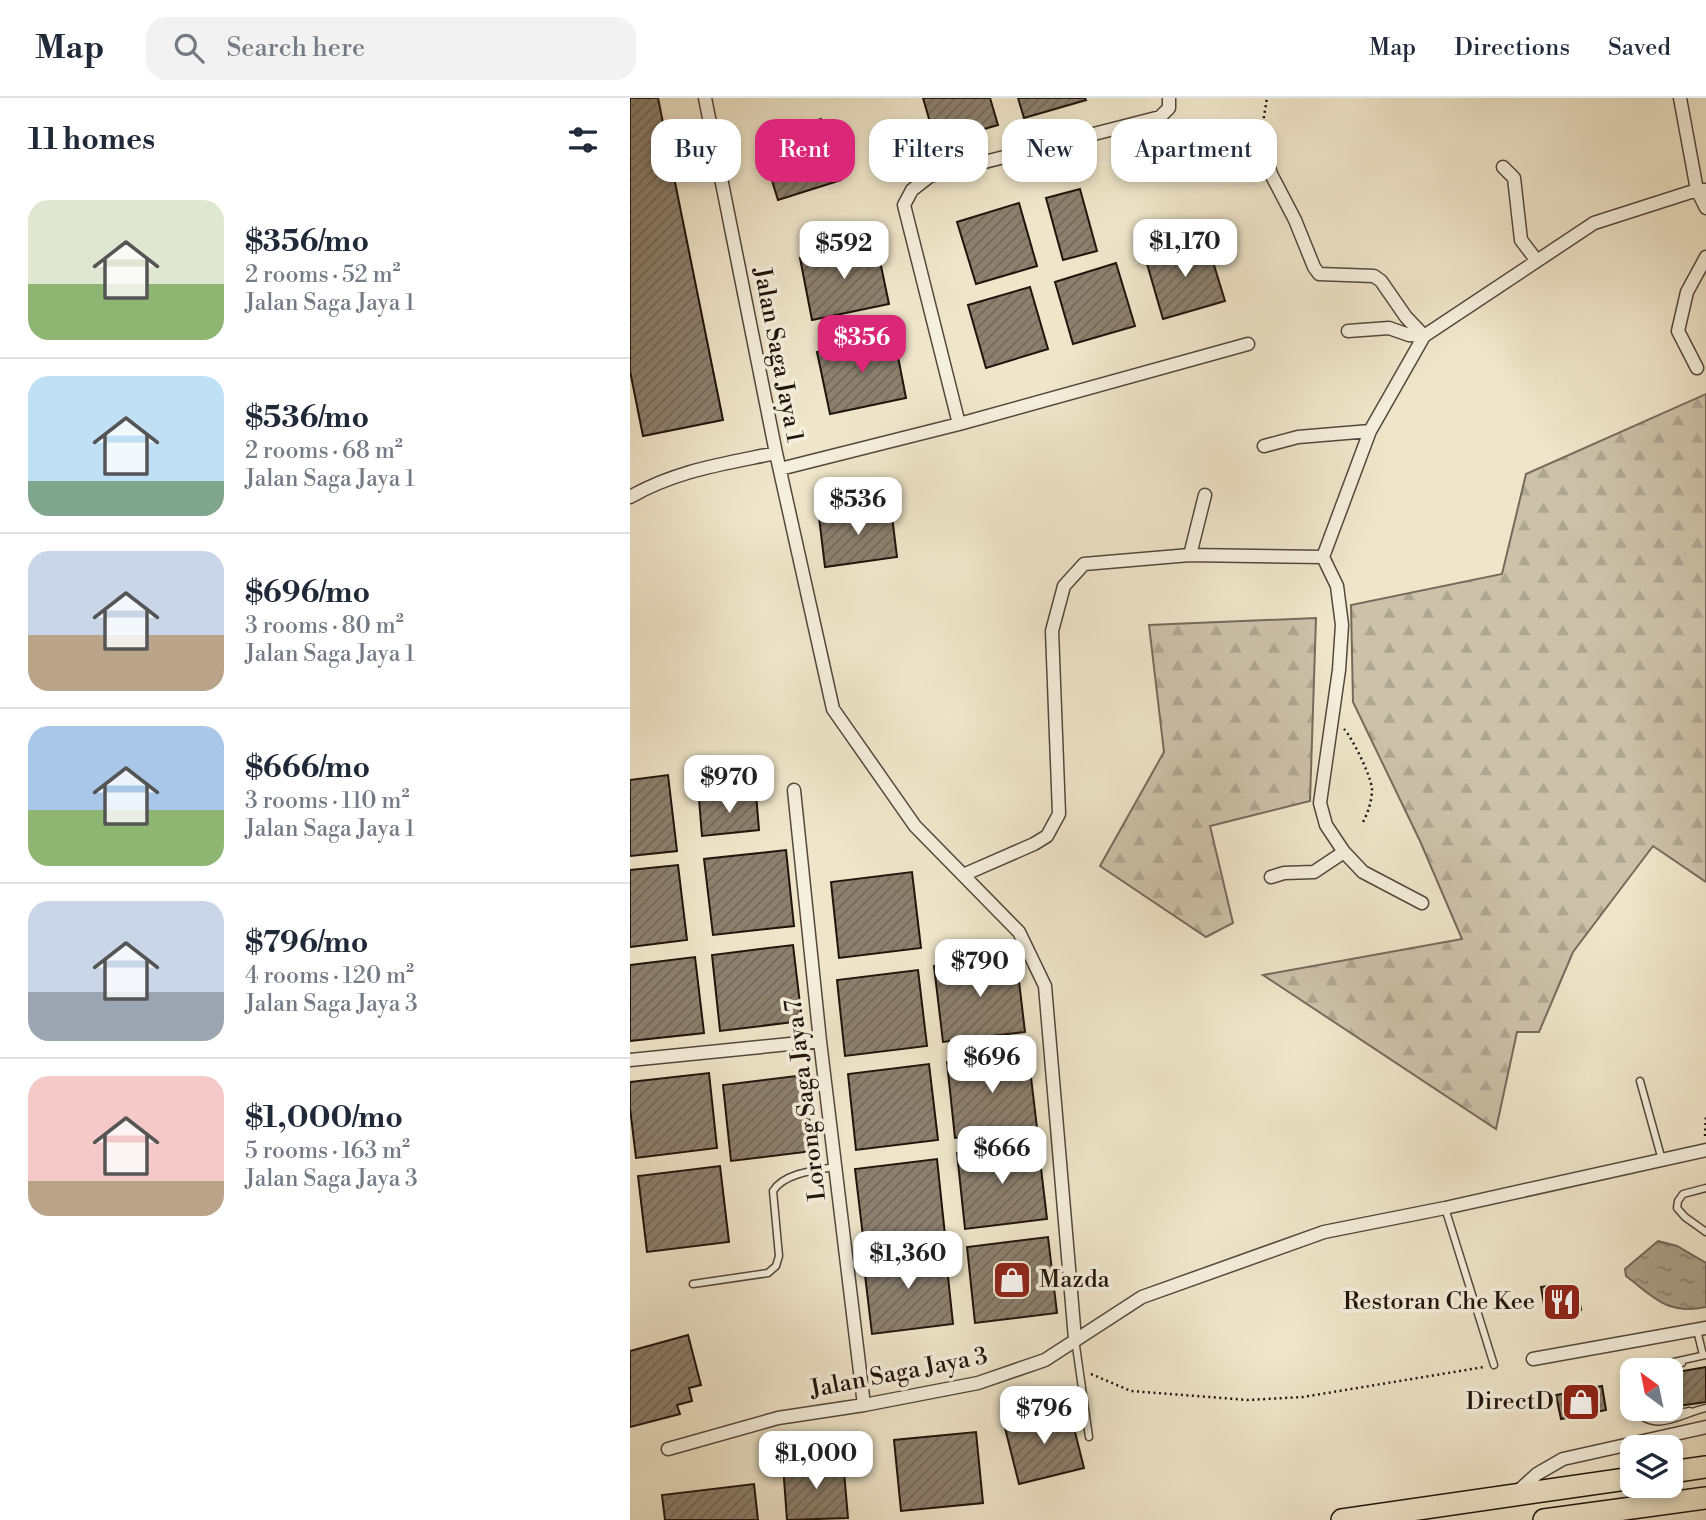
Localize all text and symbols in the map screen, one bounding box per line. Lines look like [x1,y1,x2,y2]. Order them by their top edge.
search box [146,17,636,80]
text: Map [35,28,104,69]
icon: search [170,29,208,67]
text: Search here [226,32,365,64]
text: Map [1369,33,1416,63]
text: Directions [1454,33,1570,63]
text: Saved [1608,33,1671,63]
chip: Buy [651,119,741,182]
chip: Rent [755,119,855,182]
chip: Filters [869,119,988,182]
chip: New [1002,119,1097,182]
chip: Apartment [1111,119,1277,182]
text: 11 homes [28,121,155,159]
icon: filters [564,121,602,159]
pin: $1,170 [1128,220,1242,279]
pin: $592 [803,222,885,281]
text: $356/mo [245,223,369,261]
icon: home [84,228,168,312]
text: $1,170 [1149,228,1221,256]
text: $592 [816,230,872,258]
text: 2 rooms · 52 m² [245,261,401,289]
street label: Jalan Saga Jaya 1 [746,264,810,446]
text: Jalan Saga Jaya 1 [245,289,415,317]
pin: $356 [821,316,903,375]
text: $356 [834,324,890,352]
text: $536/mo [245,399,369,437]
icon: home [84,404,168,488]
text: 2 rooms · 68 m² [245,437,403,465]
text: Jalan Saga Jaya 1 [245,465,415,493]
pin: $536 [817,478,899,537]
text: $536 [830,486,886,514]
text: $696/mo [245,574,370,612]
icon: home [84,579,168,663]
text: 3 rooms · 80 m² [245,612,404,640]
text: Jalan Saga Jaya 1 [245,640,415,668]
text: $666/mo [245,749,370,787]
icon: home [84,754,168,838]
pin: $970 [688,756,770,815]
text: $970 [700,764,758,792]
text: 3 rooms · 110 m² [245,787,409,815]
text: Jalan Saga Jaya 1 [245,815,415,843]
text: $796/mo [245,924,369,962]
icon: home [84,929,168,1013]
pin: $790 [939,940,1021,999]
text: $790 [951,948,1009,976]
text: 4 rooms · 120 m² [245,962,414,990]
text: Jalan Saga Jaya 3 [245,990,418,1018]
street label: Lorong Saga Jaya 7 [779,997,833,1203]
pin: $696 [951,1035,1033,1095]
text: $696 [963,1044,1021,1072]
text: $1,000/mo [245,1099,403,1137]
icon: home [84,1104,168,1188]
pin: $666 [961,1126,1043,1186]
text: $666 [973,1135,1031,1163]
text: 5 rooms · 163 m² [245,1137,410,1165]
text: Jalan Saga Jaya 3 [245,1165,418,1193]
pin: $1,360 [851,1232,965,1291]
text: $1,360 [869,1240,947,1268]
shop icon: Mazda [991,1259,1033,1301]
place label: Mazda [1039,1265,1111,1295]
restaurant icon: Restoran Che Kee [1541,1281,1583,1323]
place label: Restoran Che Kee [1343,1287,1535,1317]
street label: Jalan Saga Jaya 3 [807,1341,990,1405]
north arrow [1620,1358,1684,1421]
map controls [1620,1358,1683,1498]
shop icon: DirectD [1560,1381,1602,1423]
pin: $796 [1003,1386,1085,1446]
place label: DirectD [1466,1387,1554,1417]
text: $796 [1016,1395,1072,1423]
pin: $1,000 [759,1432,873,1491]
button: layers [1620,1435,1683,1498]
text: $1,000 [775,1440,857,1468]

